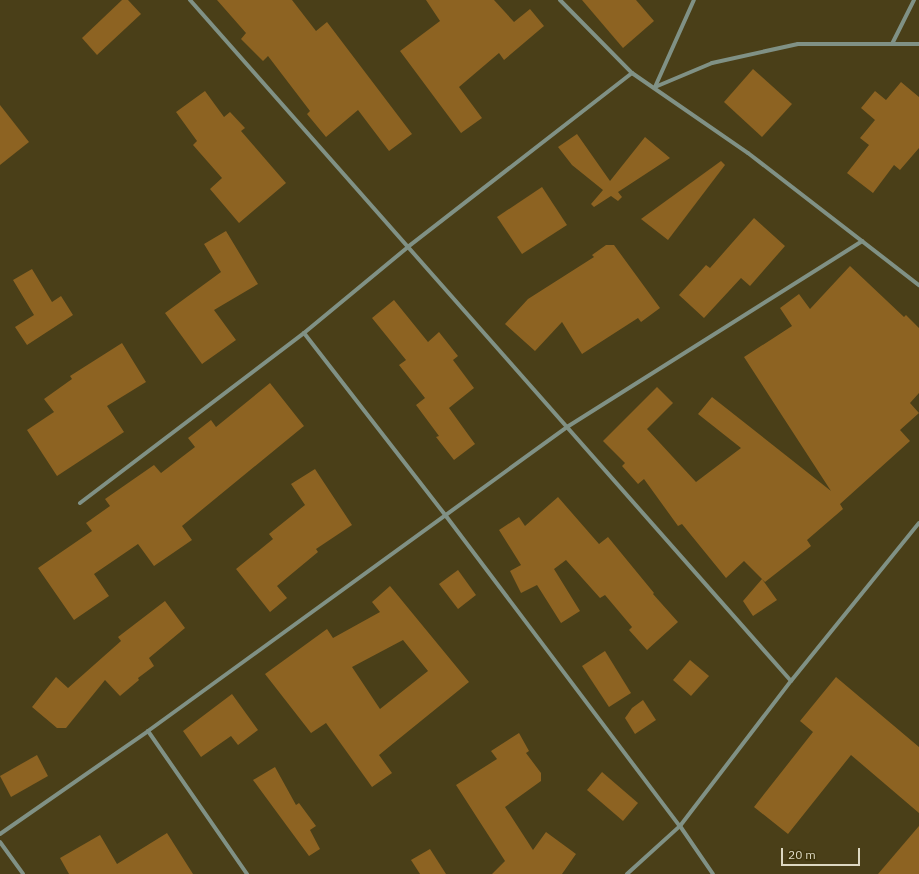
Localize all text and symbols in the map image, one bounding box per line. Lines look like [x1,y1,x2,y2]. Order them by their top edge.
scale bar [783,840,862,866]
text: 20 m [788,847,816,862]

